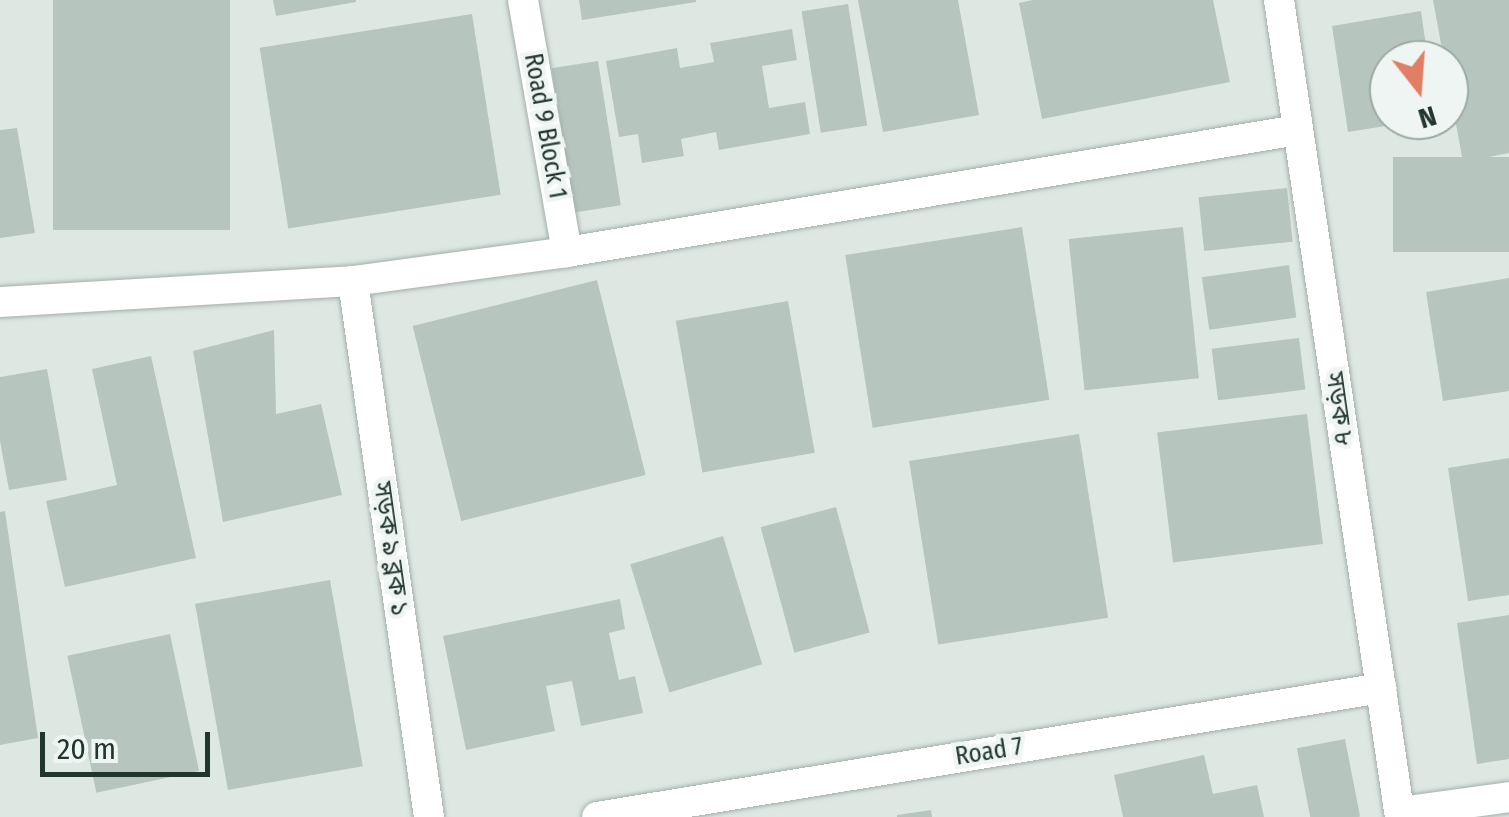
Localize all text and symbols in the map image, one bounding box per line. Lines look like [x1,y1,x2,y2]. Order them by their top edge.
north arrow [1369,40,1469,140]
street label: Road 9 Block 1 [517,51,573,201]
text: N [1414,99,1440,135]
street label: সড়ক ৮ [1319,370,1359,448]
street label: সড়ক ৯ ব্লক ১ [367,480,415,618]
scale bar [45,712,215,774]
text: 20 m [57,731,116,767]
street label: Road 7 [953,732,1025,772]

